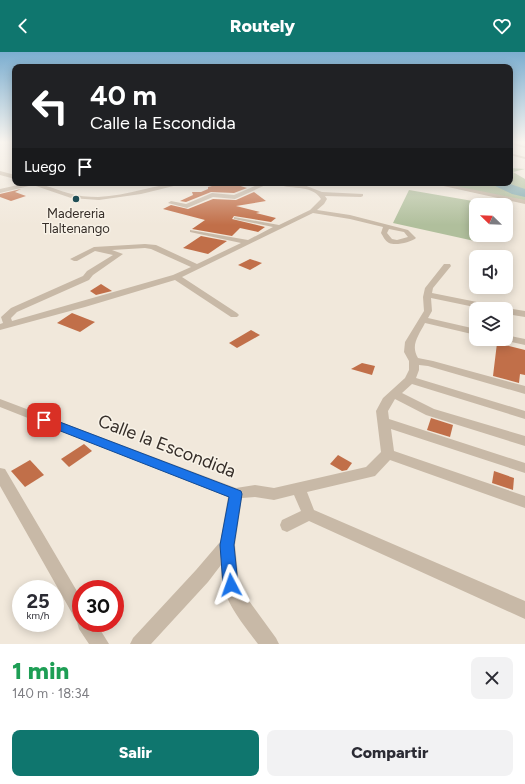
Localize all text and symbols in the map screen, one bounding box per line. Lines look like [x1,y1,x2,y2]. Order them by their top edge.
icon: back [12,15,34,37]
text: Routely [230,15,295,37]
icon: heart [491,15,513,37]
text: 40 m [90,78,157,112]
icon: left [24,80,76,132]
text: Calle la Escondida [90,112,236,134]
icon: arrive [74,156,96,178]
text: Luego [24,158,66,176]
marker: Madereria Tlaltenango [71,194,81,204]
north arrow [469,198,513,242]
map controls [469,198,513,346]
place label: Madereria Tlaltenango [42,206,110,236]
button: sound [469,250,513,294]
button: layers [469,302,513,346]
pin [27,403,61,437]
icon: arrive [33,409,55,431]
street label: Calle la Escondida [95,410,239,482]
position arrow [210,564,252,606]
speed limit sign: 30 [72,580,124,632]
text: 25 [26,589,50,613]
text: km/h [27,609,49,622]
text: 1 min [12,656,69,685]
button: close [471,657,513,699]
text: 140 m · 18:34 [12,686,90,701]
button: Salir [12,730,259,776]
button: Compartir [267,730,513,776]

